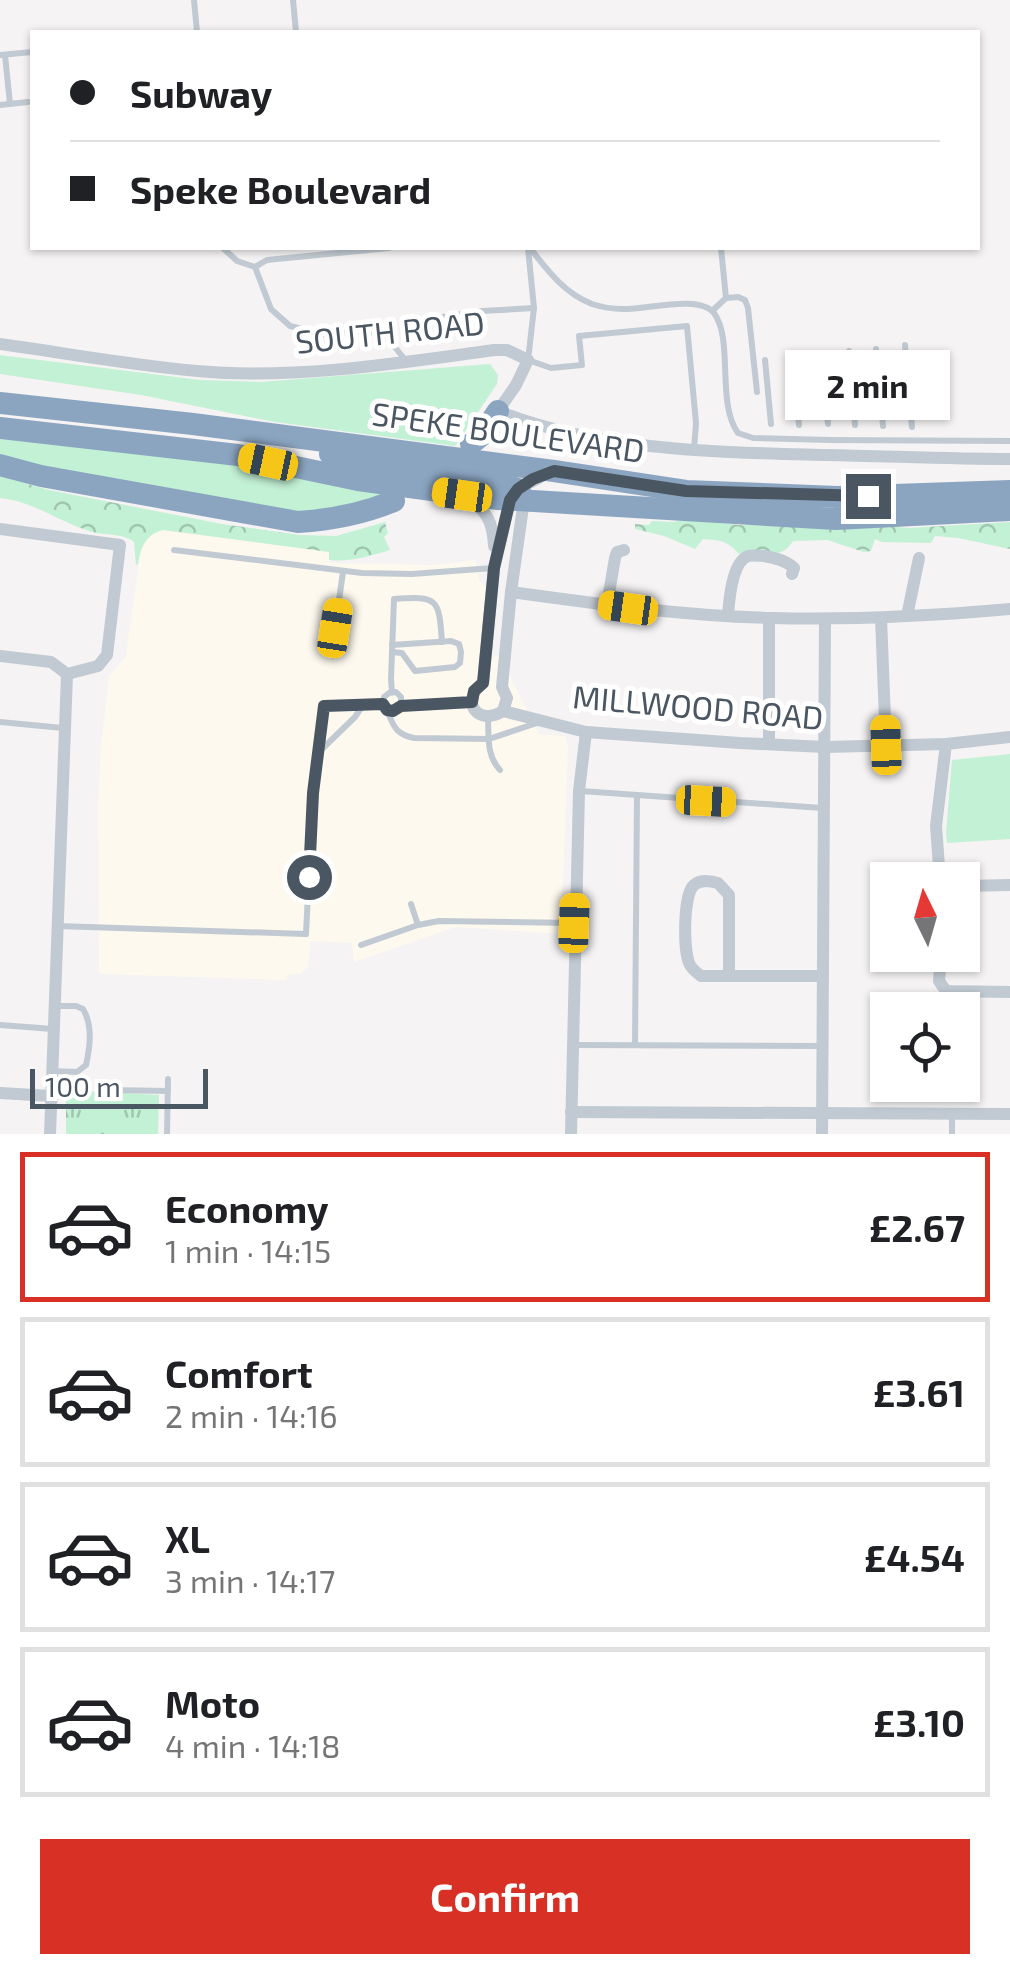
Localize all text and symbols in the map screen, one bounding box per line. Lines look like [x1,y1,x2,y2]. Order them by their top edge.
text: Subway [130,70,272,116]
text: Speke Boulevard [130,166,431,212]
street label: SOUTH ROAD [293,302,486,360]
callout: 2 min [786,351,950,421]
text: 2 min [827,366,908,404]
street label: SPEKE BOULEVARD [370,393,647,469]
car [236,441,300,483]
route end [846,474,891,519]
car [430,476,494,514]
car [596,589,660,627]
car [315,596,355,660]
street label: MILLWOOD ROAD [571,676,825,736]
car [870,714,902,776]
car [675,784,737,818]
route start [287,855,332,900]
north arrow [870,862,980,972]
map controls [870,862,980,1102]
car [558,892,590,954]
button: locate [870,992,980,1102]
scale bar [30,1064,208,1108]
text: 100 m [45,1069,121,1103]
icon: car [45,1182,135,1272]
text: Economy [165,1185,329,1231]
text: £2.67 [869,1204,965,1250]
text: 1 min · 14:15 [165,1231,331,1269]
icon: car [45,1347,135,1437]
text: Comfort [165,1350,313,1396]
text: £3.61 [873,1369,965,1415]
text: 2 min · 14:16 [165,1396,338,1434]
icon: car [45,1512,135,1602]
text: XL [165,1515,210,1561]
text: £4.54 [864,1534,965,1580]
text: 3 min · 14:17 [165,1561,335,1599]
icon: car [45,1677,135,1767]
text: Moto [165,1680,260,1726]
text: £3.10 [873,1699,965,1745]
text: 4 min · 14:18 [165,1726,340,1764]
button: Confirm [40,1839,970,1954]

